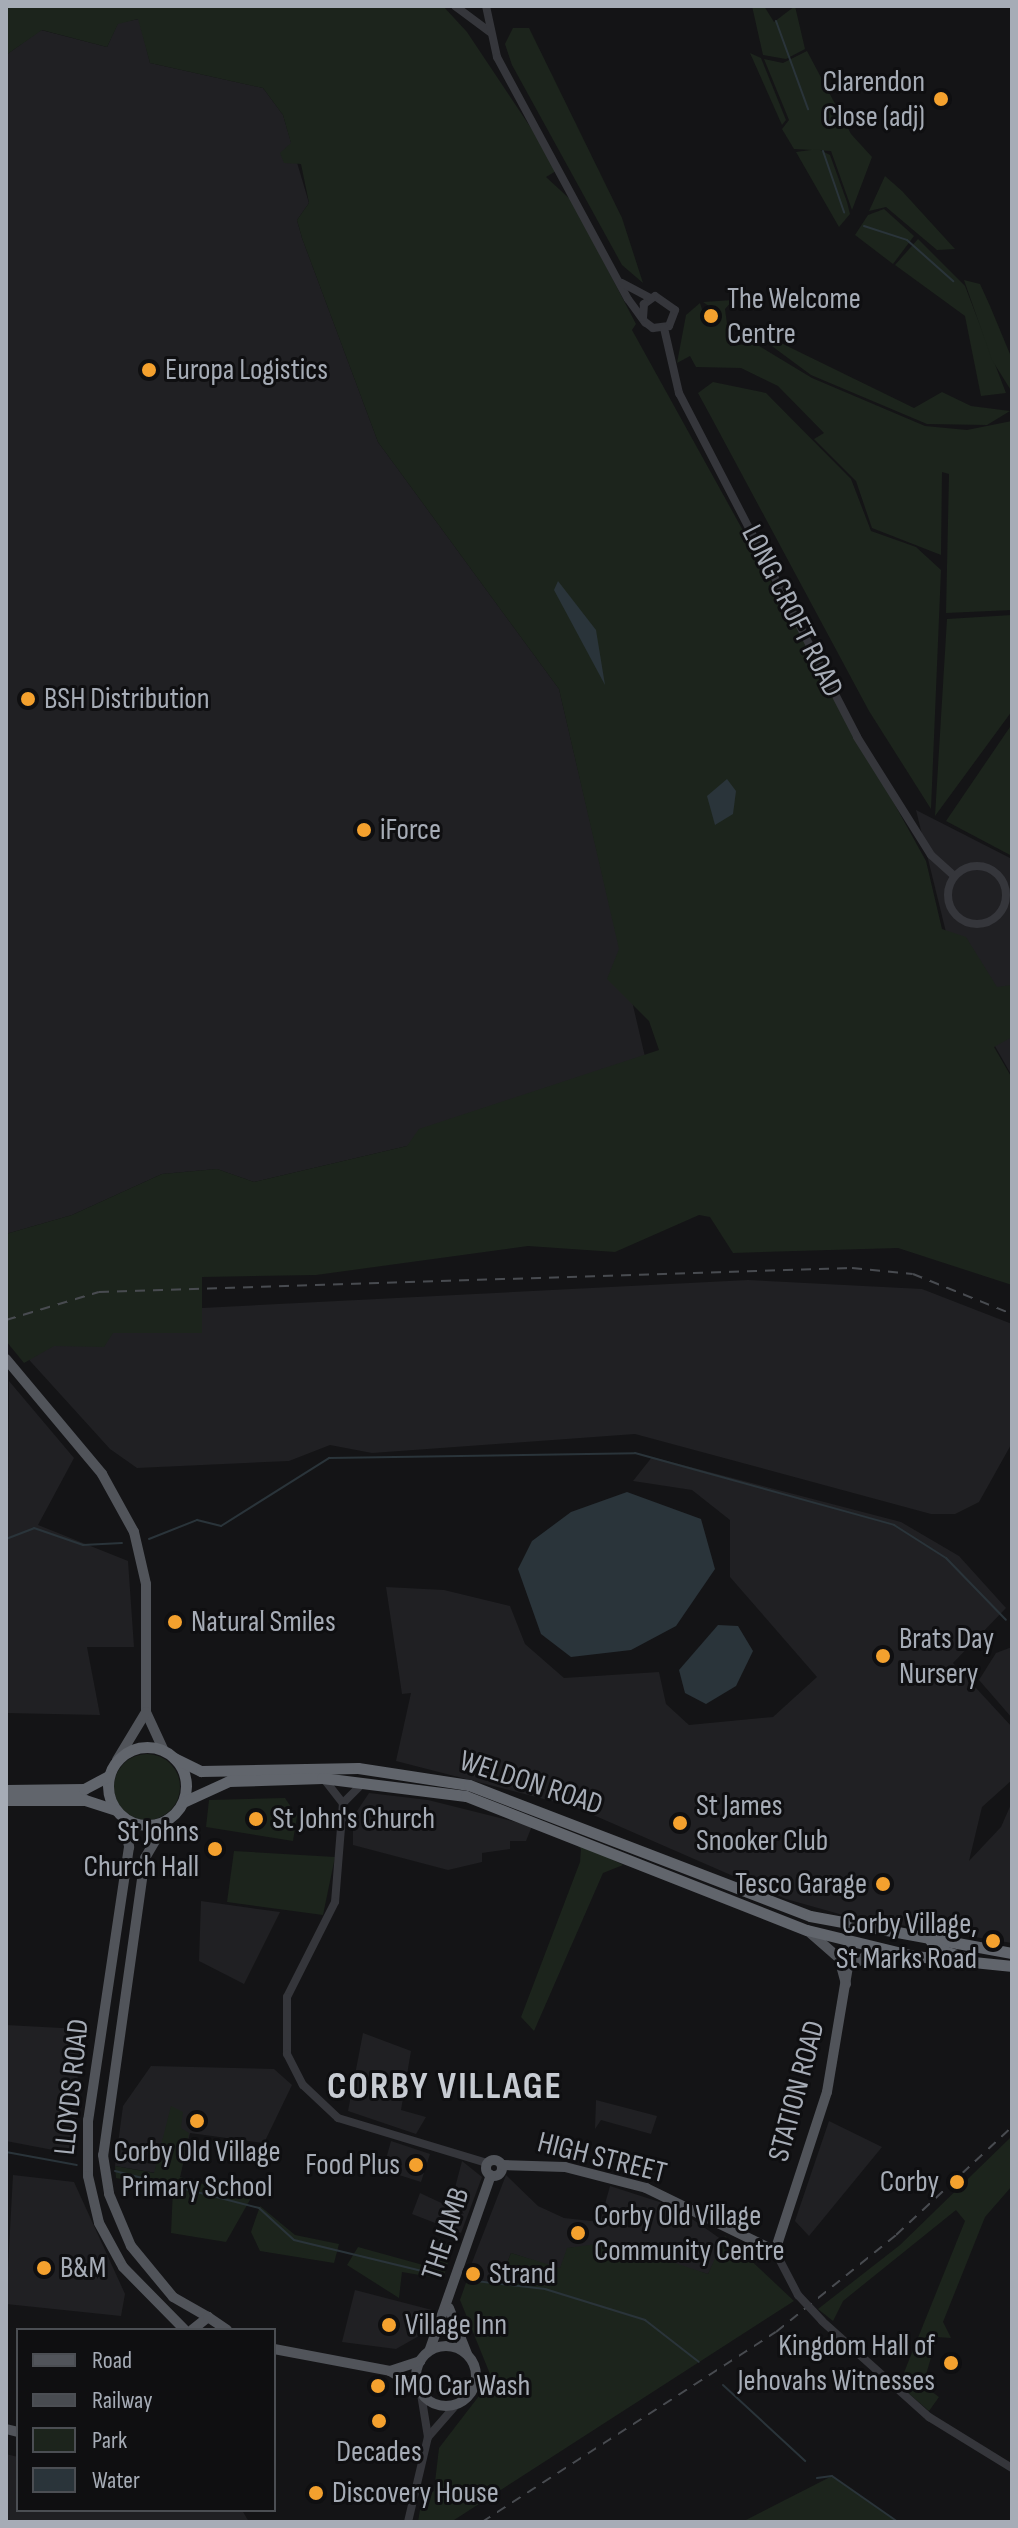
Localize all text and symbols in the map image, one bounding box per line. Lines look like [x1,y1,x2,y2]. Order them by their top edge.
place label: Clarendon Close (adj) [822,64,925,134]
marker: Clarendon Close (adj) [932,90,950,108]
place label: The Welcome Centre [727,281,861,352]
marker: The Welcome Centre [702,307,720,325]
place label: Europa Logistics [165,352,328,388]
marker: Europa Logistics [140,361,158,379]
street label: LONG CROFT ROAD [733,519,851,703]
place label: BSH Distribution [44,681,210,717]
marker: BSH Distribution [19,690,37,708]
place label: iForce [380,812,441,848]
marker: iForce [355,821,373,839]
place label: Natural Smiles [191,1604,336,1640]
marker: Natural Smiles [166,1613,184,1631]
place label: Brats Day Nursery [899,1621,994,1692]
marker: Brats Day Nursery [874,1647,892,1665]
street label: WELDON ROAD [455,1743,607,1823]
place label: St James Snooker Club [696,1788,828,1858]
place label: St John's Church [272,1801,435,1837]
marker: St John's Church [247,1810,265,1828]
place label: St Johns Church Hall [83,1814,199,1884]
marker: St James Snooker Club [671,1814,689,1832]
marker: St Johns Church Hall [206,1840,224,1858]
place label: Tesco Garage [735,1866,867,1902]
marker: Tesco Garage [874,1875,892,1893]
place label: Corby Village, St Marks Road [836,1906,977,1976]
marker: Corby Village, St Marks Road [984,1932,1002,1950]
street label: LLOYDS ROAD [47,2017,97,2157]
street label: STATION ROAD [761,2017,833,2165]
district label: CORBY VILLAGE [327,2064,563,2110]
marker: Corby Old Village Primary School [188,2112,206,2130]
street label: HIGH STREET [534,2125,670,2191]
place label: Corby Old Village Primary School [113,2134,281,2204]
place label: Food Plus [305,2147,400,2183]
marker: Food Plus [407,2156,425,2174]
place label: Corby [880,2164,939,2200]
marker: Corby [946,2171,968,2193]
street label: THE JAMB [414,2183,478,2285]
place label: Corby Old Village Community Centre [594,2198,784,2268]
marker: Corby Old Village Community Centre [569,2224,587,2242]
place label: B&M [60,2250,106,2286]
place label: Strand [489,2256,556,2292]
marker: B&M [35,2259,53,2277]
marker: Strand [464,2265,482,2283]
place label: Village Inn [405,2307,507,2343]
marker: Village Inn [380,2316,398,2334]
legend [16,2328,276,2512]
place label: Kingdom Hall of Jehovahs Witnesses [737,2328,935,2398]
text: Road [92,2346,132,2375]
marker: Kingdom Hall of Jehovahs Witnesses [942,2354,960,2372]
place label: IMO Car Wash [394,2368,530,2404]
marker: IMO Car Wash [369,2377,387,2395]
text: Railway [92,2386,152,2415]
marker: Decades [370,2412,388,2430]
text: Park [92,2426,127,2455]
place label: Decades [336,2434,422,2470]
text: Water [92,2466,140,2495]
place label: Discovery House [332,2475,499,2511]
marker: Discovery House [307,2484,325,2502]

